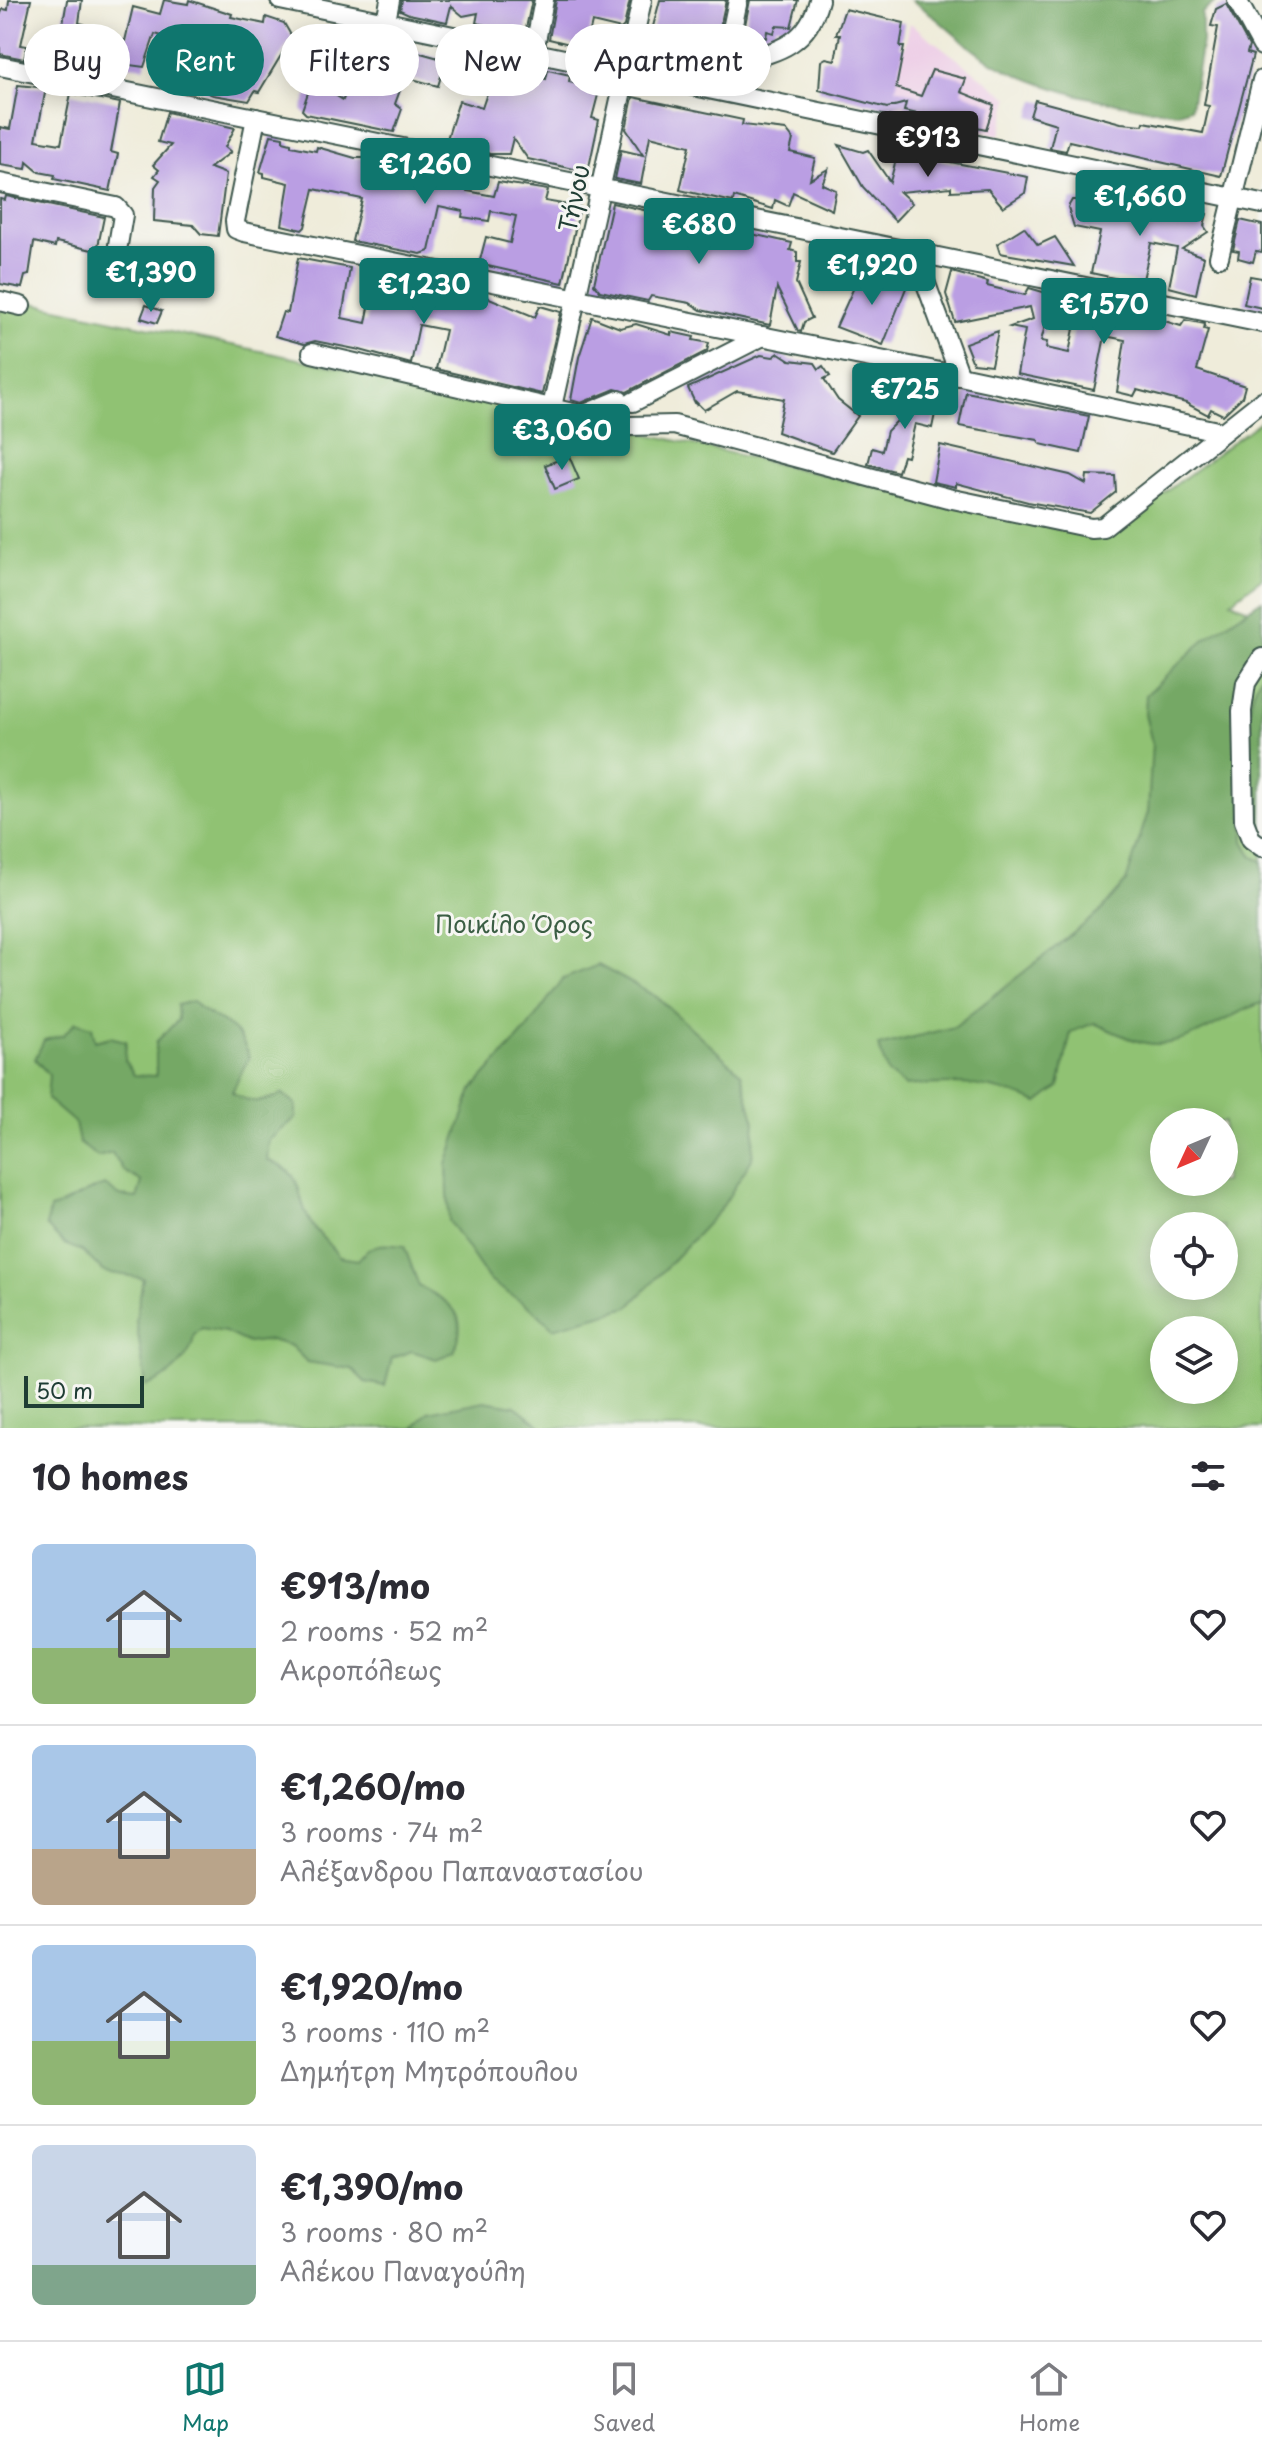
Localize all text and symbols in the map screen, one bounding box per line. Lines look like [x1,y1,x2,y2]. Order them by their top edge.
chip: Buy [24,24,130,96]
chip: Rent [146,24,264,96]
chip: Filters [280,24,419,96]
chip: New [435,24,549,96]
chip: Apartment [565,24,771,96]
pin: €913 [881,111,975,179]
text: €913 [895,117,961,156]
pin: €1,260 [360,138,490,206]
text: €1,260 [379,144,471,183]
street label: Τήνου [548,161,598,235]
pin: €1,660 [1075,170,1205,238]
text: €1,660 [1094,176,1186,215]
pin: €680 [652,198,746,266]
text: €680 [662,204,736,243]
pin: €1,920 [807,239,937,307]
text: €1,920 [827,245,917,284]
pin: €1,390 [86,246,216,314]
text: €1,390 [105,252,197,291]
pin: €1,230 [359,258,489,326]
text: €1,230 [377,264,471,303]
pin: €1,570 [1039,278,1169,346]
text: €1,570 [1059,284,1149,323]
pin: €725 [858,363,952,431]
text: €725 [870,369,940,408]
pin: €3,060 [497,404,627,472]
text: €3,060 [512,410,612,449]
park label: Ποικίλο Όρος [435,905,593,941]
north arrow [1150,1108,1238,1196]
map controls [1150,1108,1238,1404]
button: locate [1150,1212,1238,1300]
button: layers [1150,1316,1238,1404]
scale bar [24,1372,144,1408]
text: 50 m [36,1373,93,1406]
text: 10 homes [32,1450,188,1502]
icon: filters [1186,1454,1230,1498]
text: €913/mo [280,1559,430,1611]
icon: home [96,1576,192,1672]
icon: heart [1186,1602,1230,1646]
text: 2 rooms · 52 m² [280,1611,488,1650]
text: Ακροπόλεως [280,1650,442,1689]
text: €1,260/mo [280,1760,465,1812]
icon: home [96,1777,192,1873]
icon: heart [1186,1803,1230,1847]
text: 3 rooms · 74 m² [280,1812,484,1851]
text: Αλέξανδρου Παπαναστασίου [280,1851,643,1890]
text: €1,920/mo [280,1960,463,2012]
icon: home [96,1977,192,2073]
icon: heart [1186,2003,1230,2047]
text: 3 rooms · 110 m² [280,2012,490,2051]
text: Δημήτρη Μητρόπουλου [280,2051,579,2090]
text: €1,390/mo [280,2160,463,2212]
icon: home [96,2177,192,2273]
icon: heart [1186,2203,1230,2247]
text: 3 rooms · 80 m² [280,2212,488,2251]
text: Αλέκου Παναγούλη [280,2251,526,2290]
tab: Map [182,2357,229,2438]
tab: Saved [593,2357,655,2438]
tab: Home [1019,2357,1080,2438]

